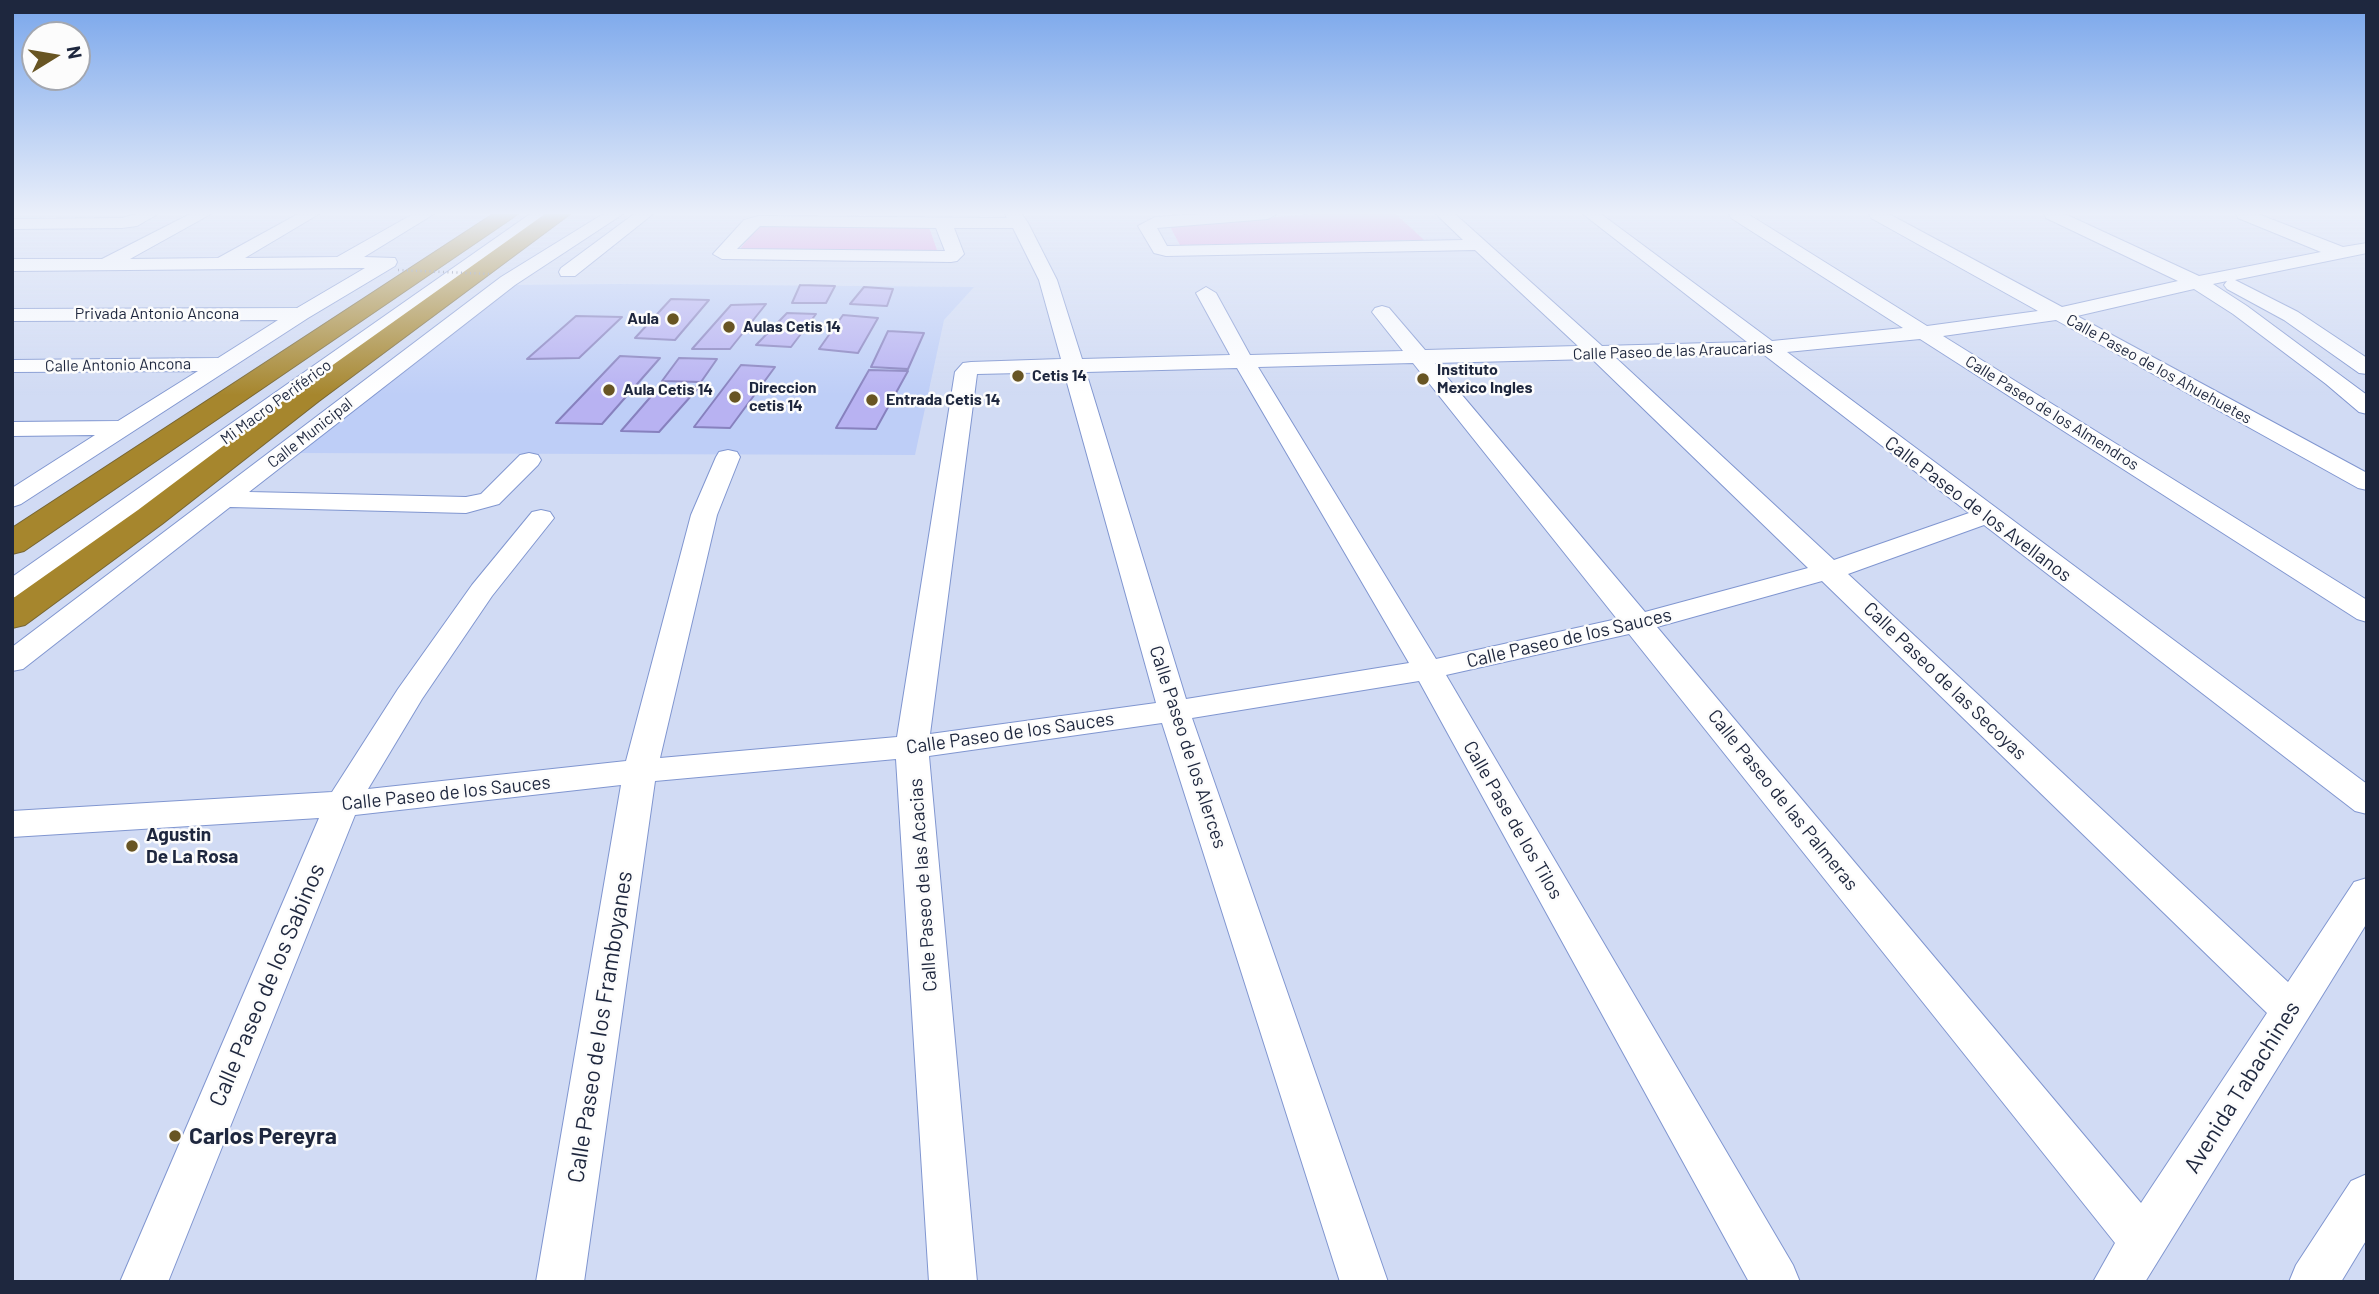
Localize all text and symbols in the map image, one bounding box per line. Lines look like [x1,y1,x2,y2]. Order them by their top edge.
north arrow [21,21,91,91]
text: N [63,44,88,61]
street label: Privada Antonio Ancona [75,304,239,324]
place label: Aula [627,309,659,329]
street label: Calle Paseo de los Ahuehuetes [2063,310,2255,428]
marker: Aula [665,311,681,327]
place label: Aulas Cetis 14 [743,317,841,337]
marker: Aulas Cetis 14 [721,319,737,335]
street label: Calle Paseo de las Araucarias [1573,338,1773,364]
street label: Calle Paseo de los Almendros [1962,352,2142,474]
street label: Calle Antonio Ancona [45,354,191,376]
street label: Mi Macro Periférico [217,355,335,449]
place label: Instituto Mexico Ingles [1437,360,1533,398]
place label: Cetis 14 [1032,366,1087,386]
marker: Cetis 14 [1010,368,1026,384]
marker: Instituto Mexico Ingles [1415,371,1431,387]
place label: Direccion cetis 14 [749,378,816,416]
place label: Aula Cetis 14 [623,380,713,400]
marker: Aula Cetis 14 [601,382,617,398]
marker: Direccion cetis 14 [727,389,743,405]
place label: Entrada Cetis 14 [886,390,1000,410]
marker: Entrada Cetis 14 [864,392,880,408]
street label: Calle Municipal [264,394,356,472]
street label: Calle Paseo de los Avellanos [1880,431,2076,587]
street label: Calle Paseo de las Secoyas [1859,597,2031,765]
street label: Calle Paseo de los Sauces [1464,603,1674,673]
street label: Calle Paseo de los Alerces [1144,643,1232,851]
street label: Calle Paseo de las Palmeras [1703,705,1863,895]
street label: Calle Paseo de los Sauces [904,707,1116,759]
street label: Calle Pase de los Tilos [1458,737,1568,903]
street label: Calle Paseo de los Sauces [340,771,552,815]
street label: Calle Paseo de las Acacias [904,778,942,992]
place label: Agustin De La Rosa [146,824,238,868]
marker: Agustin De La Rosa [124,838,140,854]
street label: Calle Paseo de los Sabinos [203,859,331,1111]
street label: Calle Paseo de los Framboyanes [562,869,638,1185]
street label: Avenida Tabachines [2178,996,2306,1178]
place label: Carlos Pereyra [189,1122,337,1150]
marker: Carlos Pereyra [167,1128,183,1144]

